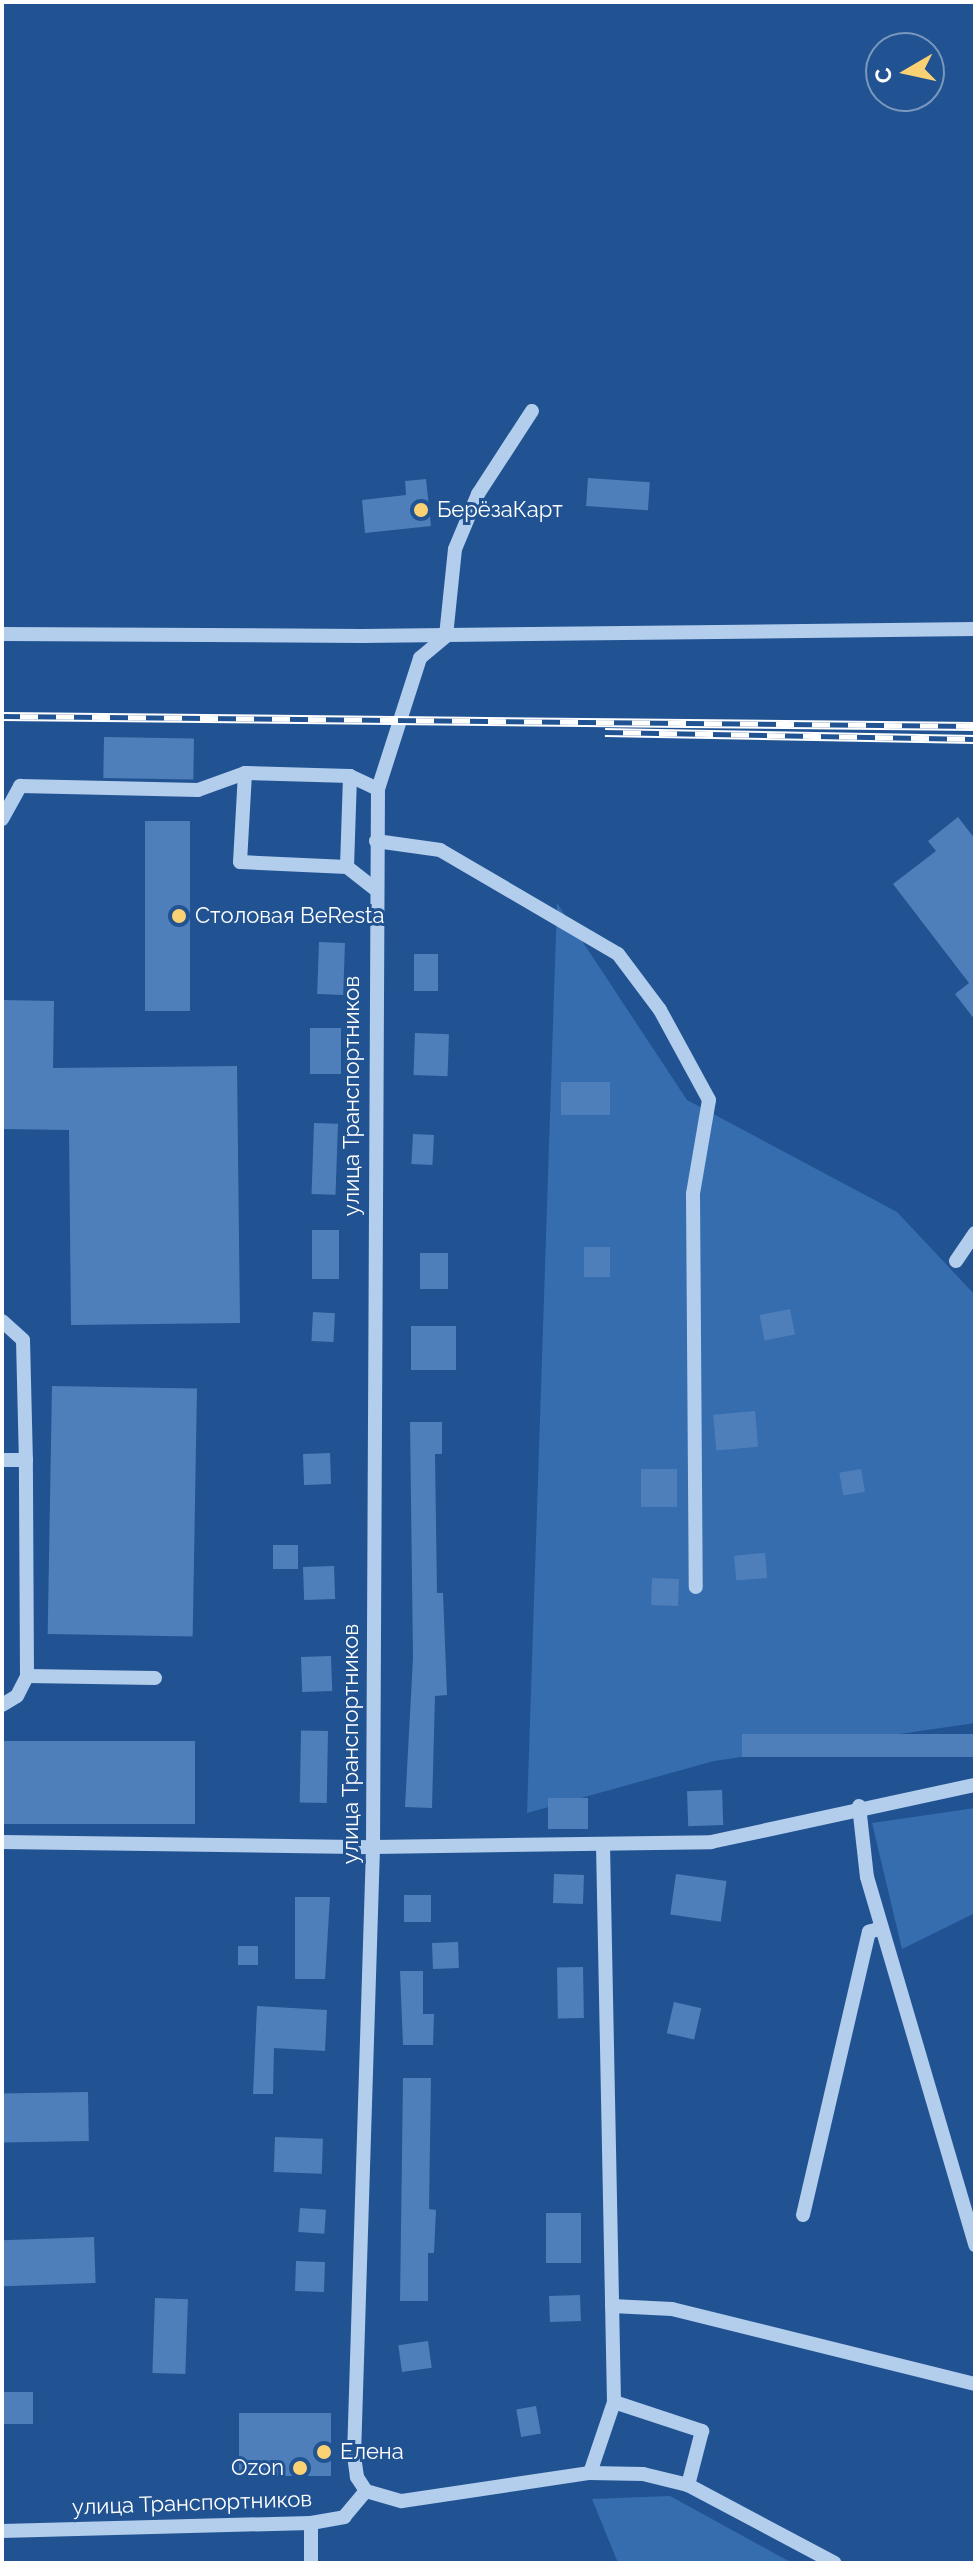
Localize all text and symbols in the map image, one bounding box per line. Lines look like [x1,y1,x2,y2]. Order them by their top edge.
north arrow [865,32,945,112]
text: С [869,66,897,85]
place label: БерёзаКарт [437,497,563,523]
marker: БерёзаКарт [412,501,430,519]
place label: Столовая BeResta [195,903,384,929]
marker: Столовая BeResta [170,907,188,925]
street label: улица Транспортников [339,975,365,1217]
street label: улица Транспортников [338,1623,364,1865]
place label: Елена [340,2439,404,2465]
marker: Елена [315,2443,333,2461]
place label: Ozon [231,2455,284,2481]
marker: Ozon [291,2459,309,2477]
street label: улица Транспортников [71,2486,313,2520]

